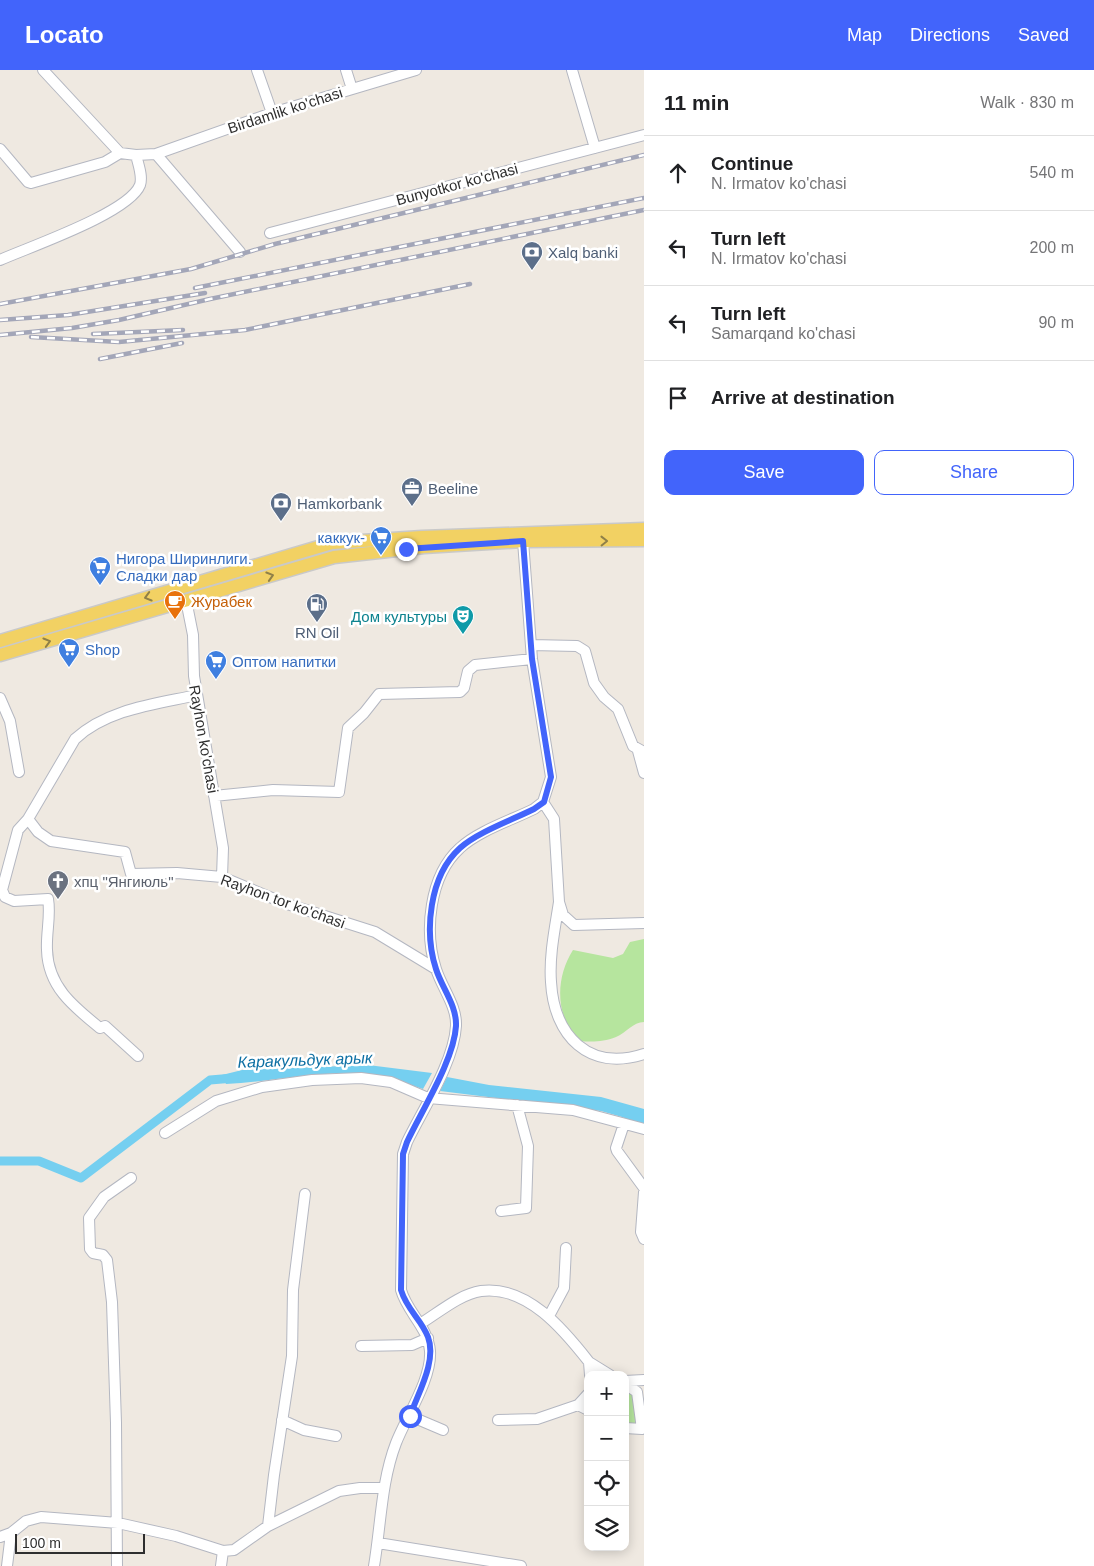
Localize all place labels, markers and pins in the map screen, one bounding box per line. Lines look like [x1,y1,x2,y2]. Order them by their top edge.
bank icon: Xalq banki [520,240,544,271]
place label: Xalq banki [548,244,618,261]
office icon: Beeline [400,476,424,507]
place label: Beeline [428,480,478,497]
bank icon: Hamkorbank [269,491,293,522]
place label: Hamkorbank [297,495,383,512]
supermarket icon: каккук- [369,525,393,556]
place label: каккук- [317,529,365,546]
place label: Нигора Ширинлиги. Сладки дар [116,550,252,584]
supermarket icon: Нигора Ширинлиги. Сладки дар [88,555,112,586]
cafe icon: Журабек [163,589,187,620]
fuel station icon: RN Oil [305,592,329,623]
place label: Журабек [191,593,252,610]
theatre icon: Дом культуры [451,604,475,635]
place label: Дом культуры [351,608,447,625]
place label: RN Oil [295,624,339,641]
supermarket icon: Shop [57,637,81,668]
place label: Shop [85,641,120,658]
supermarket icon: Оптом напитки [204,649,228,680]
place label: Оптом напитки [232,653,336,670]
church icon: хпц "Янгиюль" [46,869,70,900]
place label: хпц "Янгиюль" [74,873,174,890]

